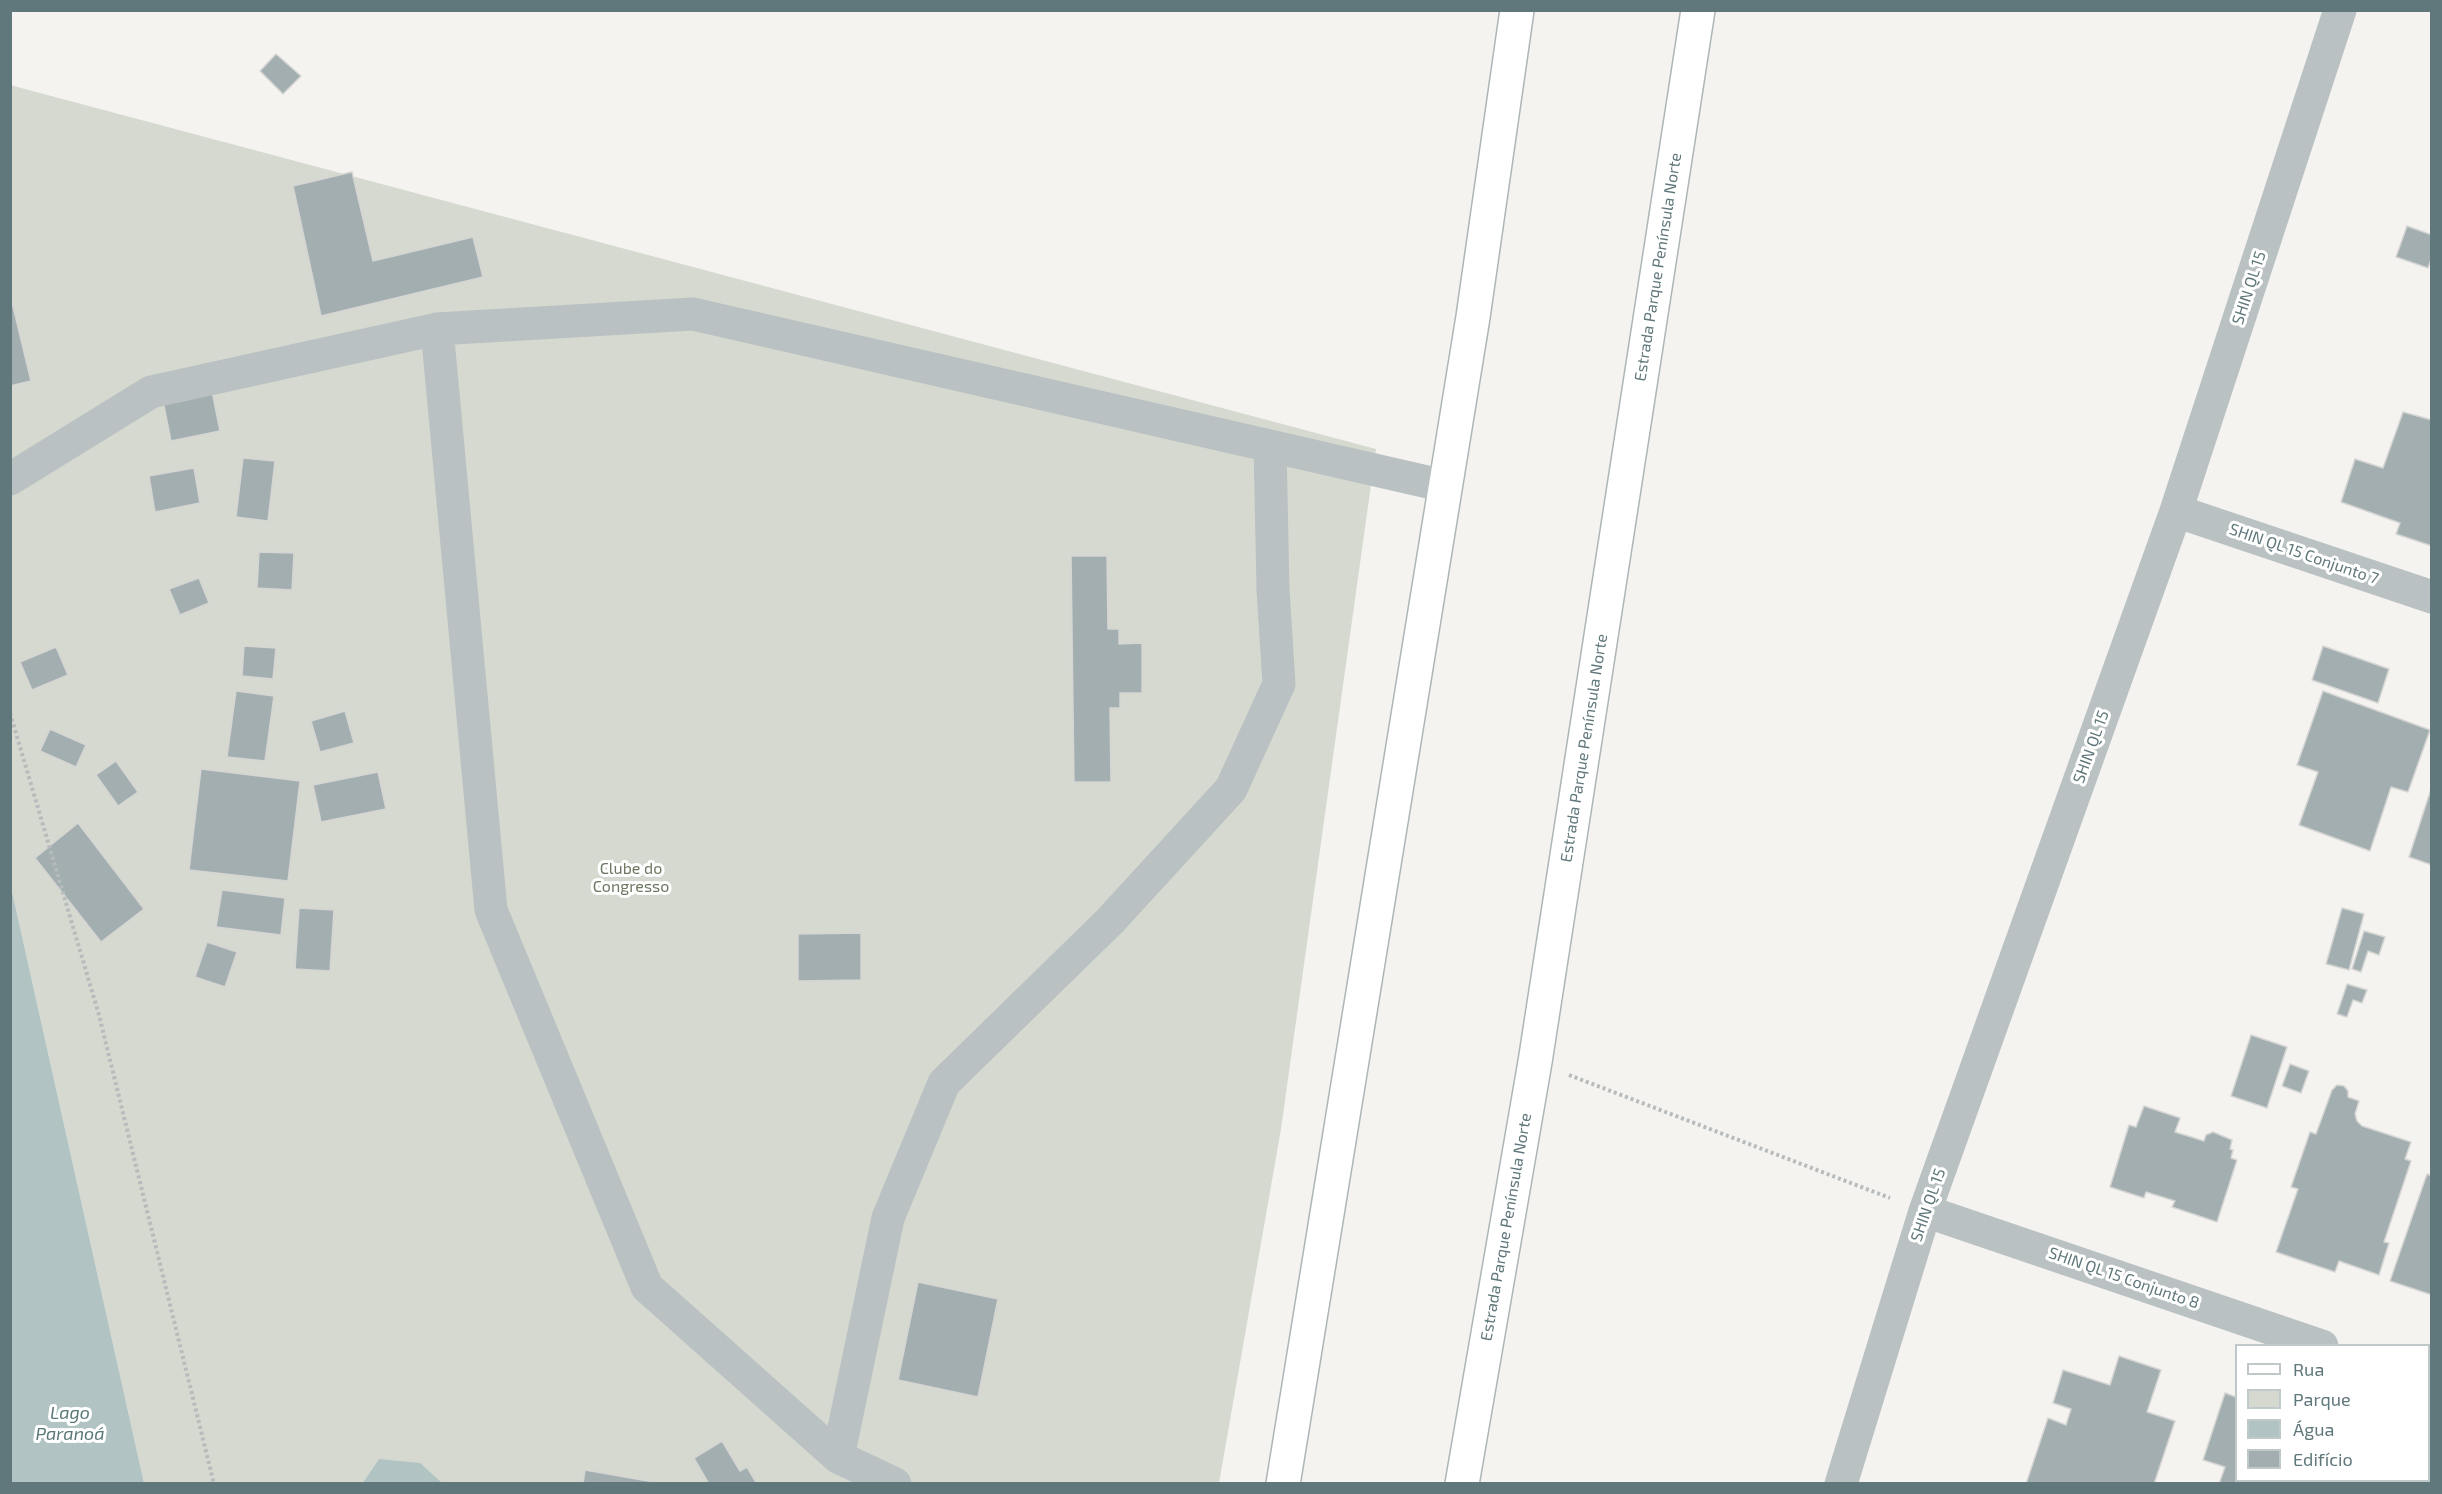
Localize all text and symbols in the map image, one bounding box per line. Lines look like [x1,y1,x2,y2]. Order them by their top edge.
street label: Estrada Parque Península Norte [1630,151,1686,383]
street label: SHIN QL 15 [2228,249,2270,327]
street label: SHIN QL 15 Conjunto 7 [2227,519,2381,589]
street label: Estrada Parque Península Norte [1556,632,1612,864]
street label: SHIN QL 15 [2069,708,2113,786]
park label: Clube do Congresso [593,859,669,897]
street label: Estrada Parque Península Norte [1476,1112,1536,1342]
street label: SHIN QL 15 [1907,1166,1949,1244]
street label: SHIN QL 15 Conjunto 8 [2046,1243,2202,1313]
legend [2235,1344,2430,1482]
text: Rua [2293,1358,2324,1380]
text: Parque [2293,1388,2351,1410]
water label: Lago Paranoá [35,1402,105,1444]
text: Água [2293,1418,2334,1440]
text: Edifício [2293,1448,2353,1470]

